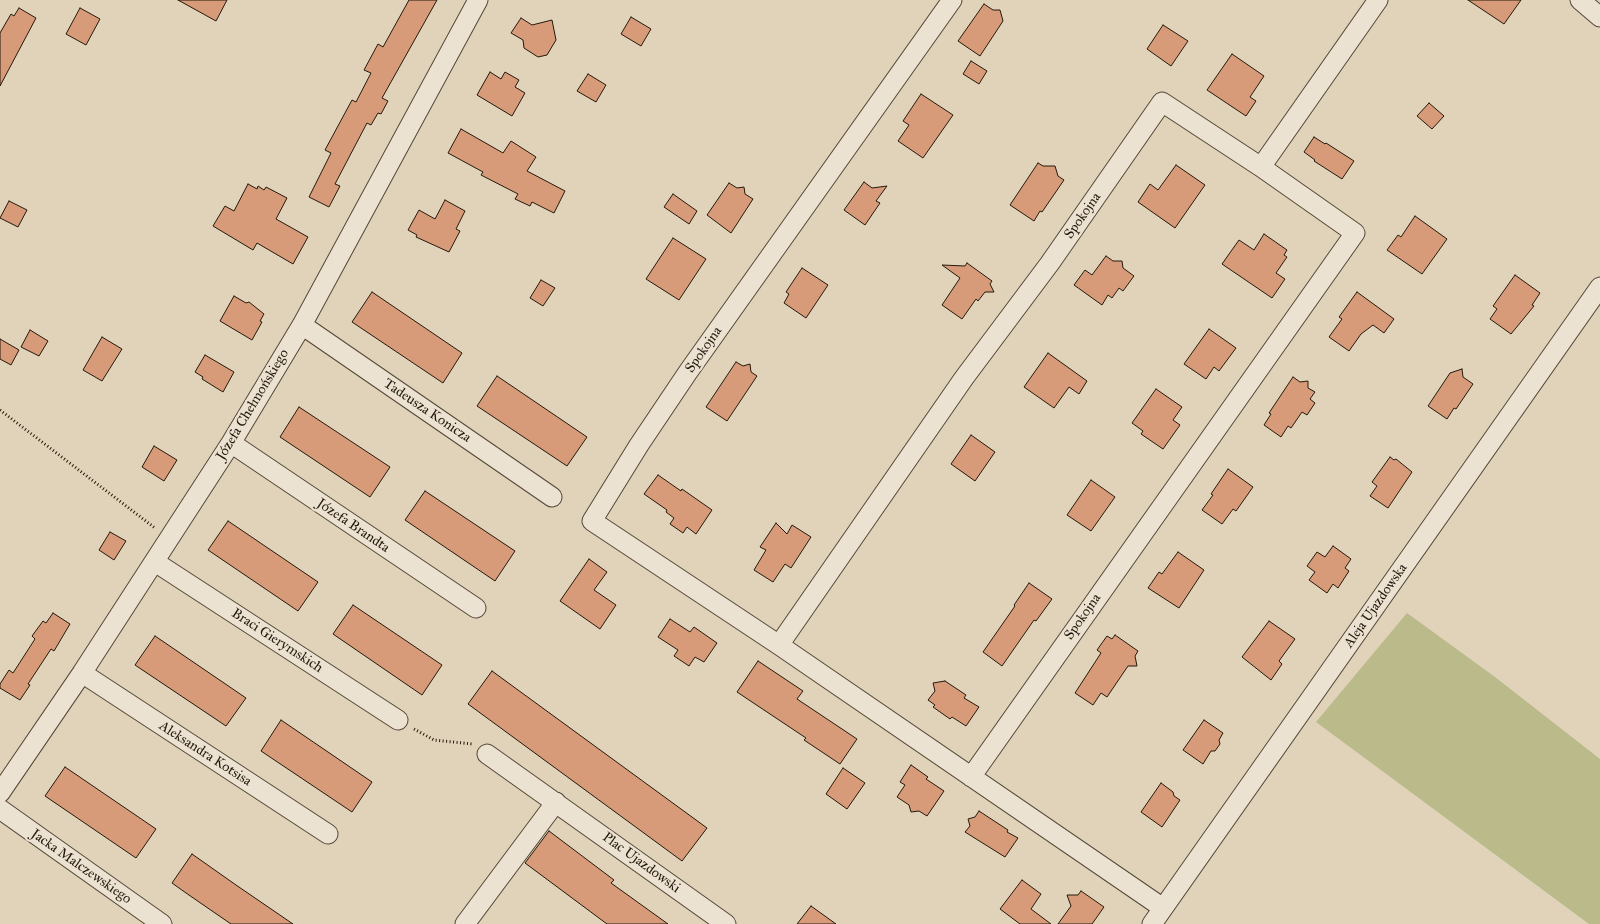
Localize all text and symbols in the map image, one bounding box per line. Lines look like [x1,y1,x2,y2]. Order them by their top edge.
street label: Spokojna [1061,190,1105,242]
street label: Spokojna [682,324,726,376]
street label: Józefa Chełmońskiego [213,346,293,464]
street label: Tadeusza Konicza [380,376,474,446]
street label: Józefa Brandta [313,495,393,557]
street label: Aleja Ujazdowska [1341,561,1411,651]
street label: Spokojna [1061,591,1105,643]
street label: Braci Gierymskich [228,605,326,677]
street label: Aleksandra Kotsisa [156,718,254,790]
street label: Jacka Malczewskiego [27,826,135,908]
street label: Plac Ujazdowski [599,829,683,897]

